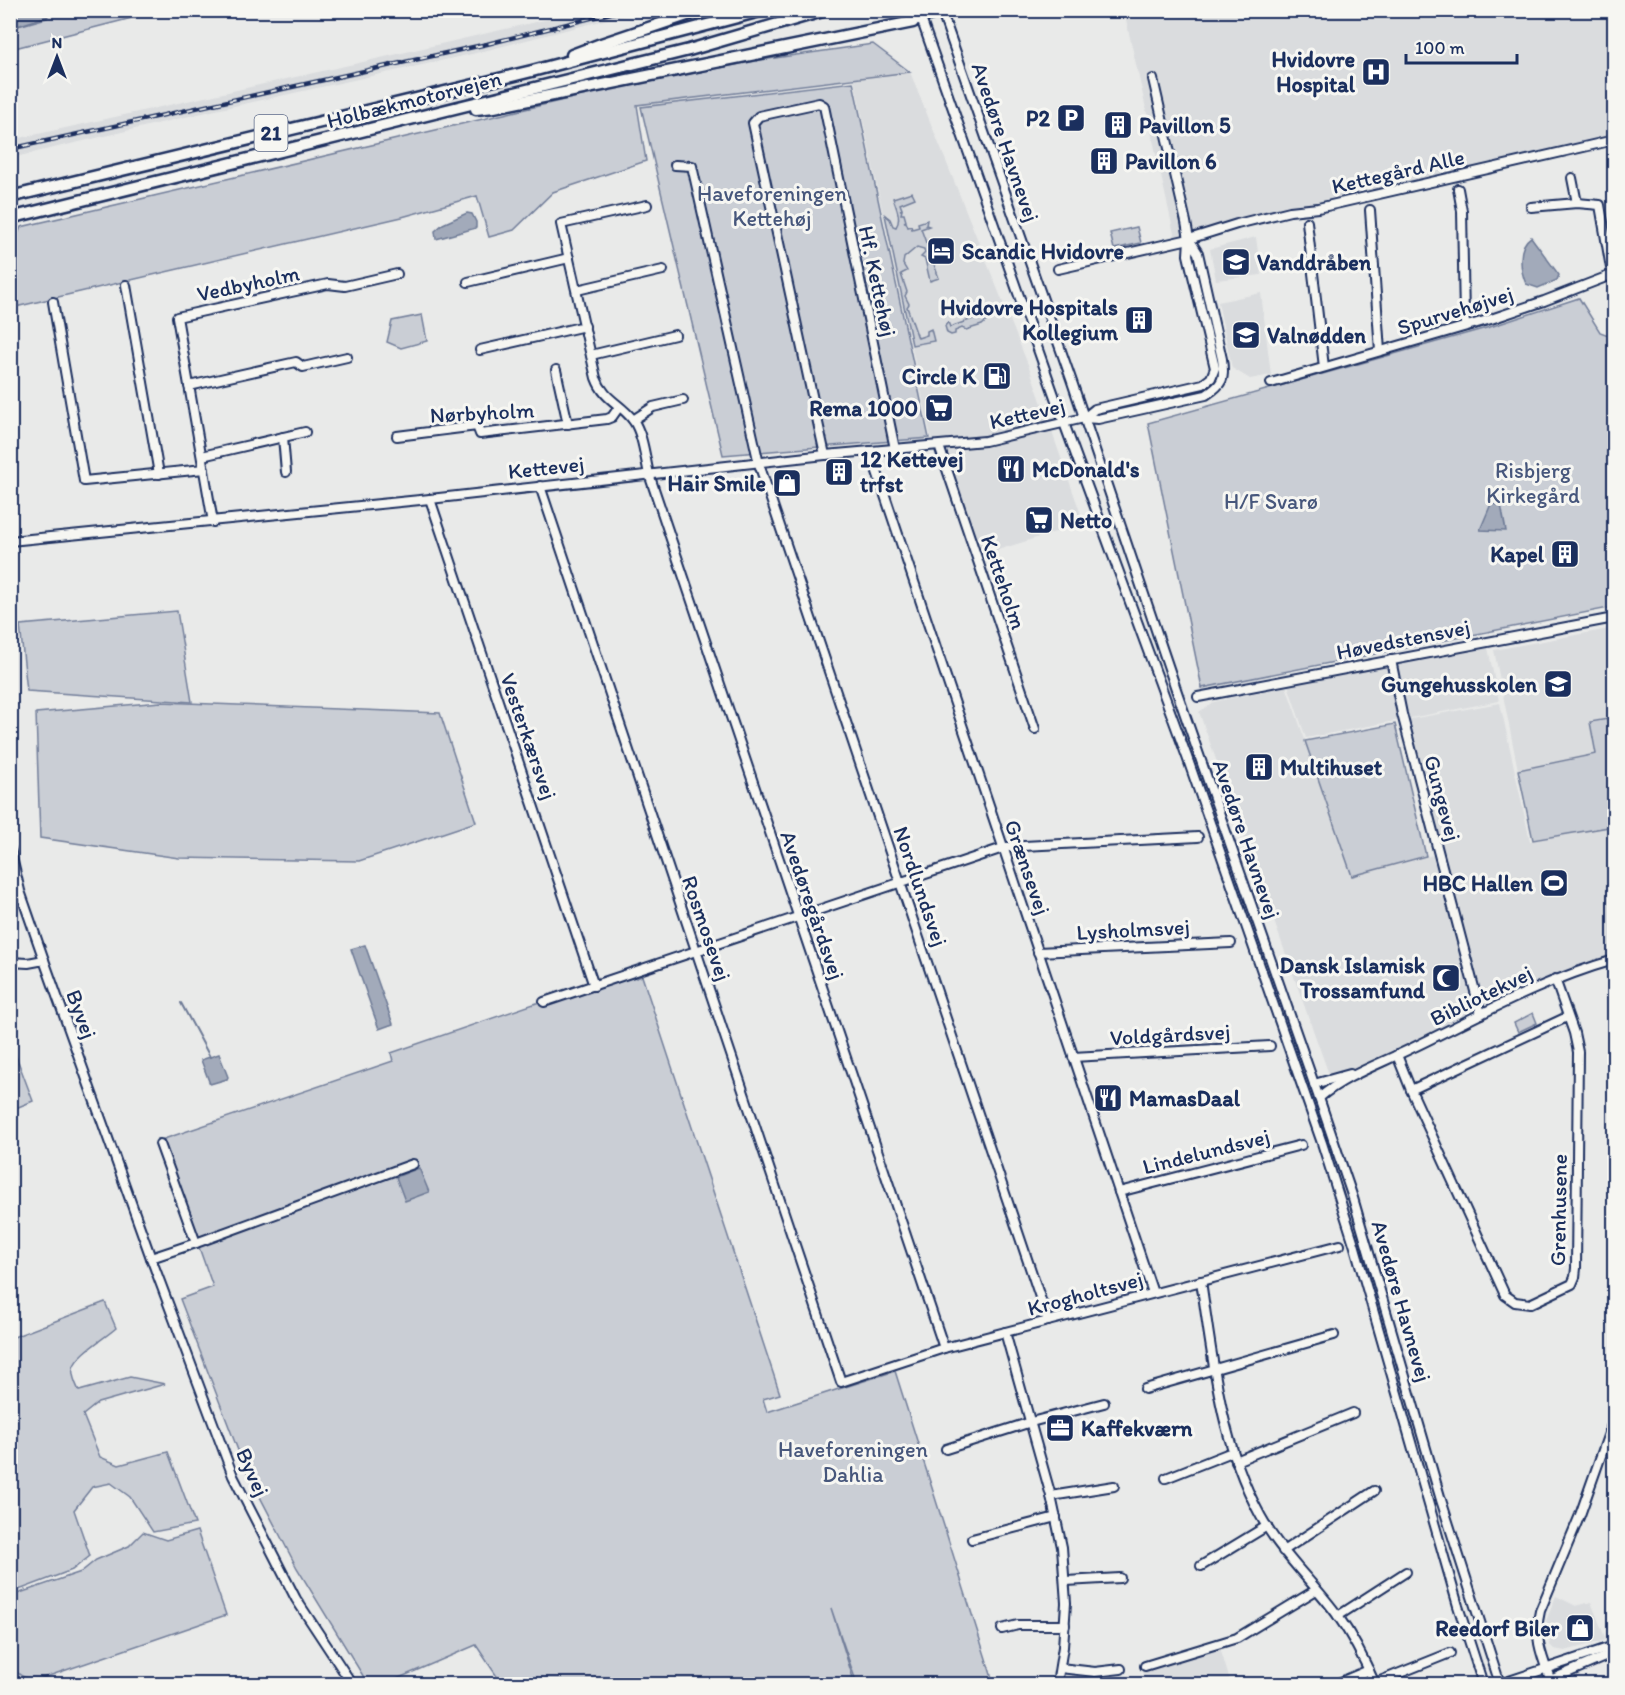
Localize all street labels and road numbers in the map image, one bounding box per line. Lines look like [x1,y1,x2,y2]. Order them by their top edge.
street label: Avedøre Havnevej [966,59,1045,225]
street label: Holbækmotorvejen [324,65,505,134]
road number: 21 [254,115,288,151]
street label: Kettegård Alle [1329,143,1467,200]
street label: Hf. Kettehøj [853,223,902,339]
street label: Vedbyholm [194,259,302,308]
street label: Spurvehøjvej [1394,280,1516,341]
street label: Kettevej [987,392,1068,435]
street label: Nørbyholm [429,396,535,429]
street label: Kettevej [506,450,586,485]
street label: Ketteholm [975,531,1032,633]
street label: Høvedstensvej [1334,613,1472,666]
street label: Vesterkærsvej [494,669,563,803]
street label: Gungevej [1418,752,1467,844]
street label: Avedøre Havnevej [1207,756,1286,922]
street label: Grænsevej [999,816,1056,918]
street label: Nordlundsvej [887,823,954,950]
street label: Avedøregårdsvej [774,827,851,983]
street label: Rosmosevej [676,872,737,984]
street label: Lysholmsvej [1076,913,1191,946]
street label: Bibliotekvej [1426,959,1537,1032]
street label: Byvej [60,986,103,1043]
street label: Voldgårdsvej [1109,1018,1231,1051]
street label: Lindelundsvej [1140,1123,1272,1180]
street label: Grenhusene [1544,1154,1573,1266]
street label: Avedøre Havnevej [1366,1217,1437,1385]
street label: Krogholtsvej [1024,1265,1146,1322]
street label: Byvej [230,1444,275,1501]

